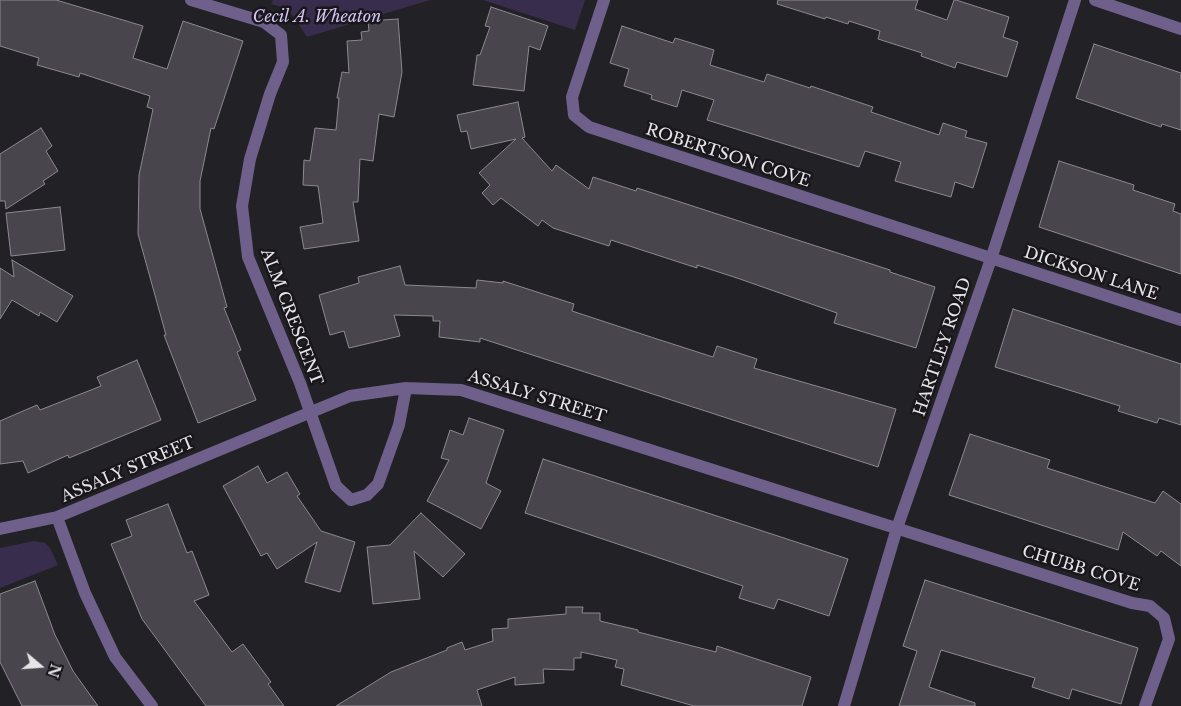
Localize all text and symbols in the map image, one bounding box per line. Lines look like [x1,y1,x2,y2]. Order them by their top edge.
park label: Cecil A. Wheaton [253,7,381,27]
street label: ROBERTSON COVE [643,120,813,192]
street label: DICKSON LANE [1021,243,1161,305]
street label: ALM CRESCENT [256,246,326,388]
street label: HARTLEY ROAD [910,275,976,419]
street label: ASSALY STREET [466,367,608,427]
street label: ASSALY STREET [58,433,198,507]
street label: CHUBB COVE [1020,542,1142,596]
north arrow [15,641,65,691]
text: N [44,662,65,680]

